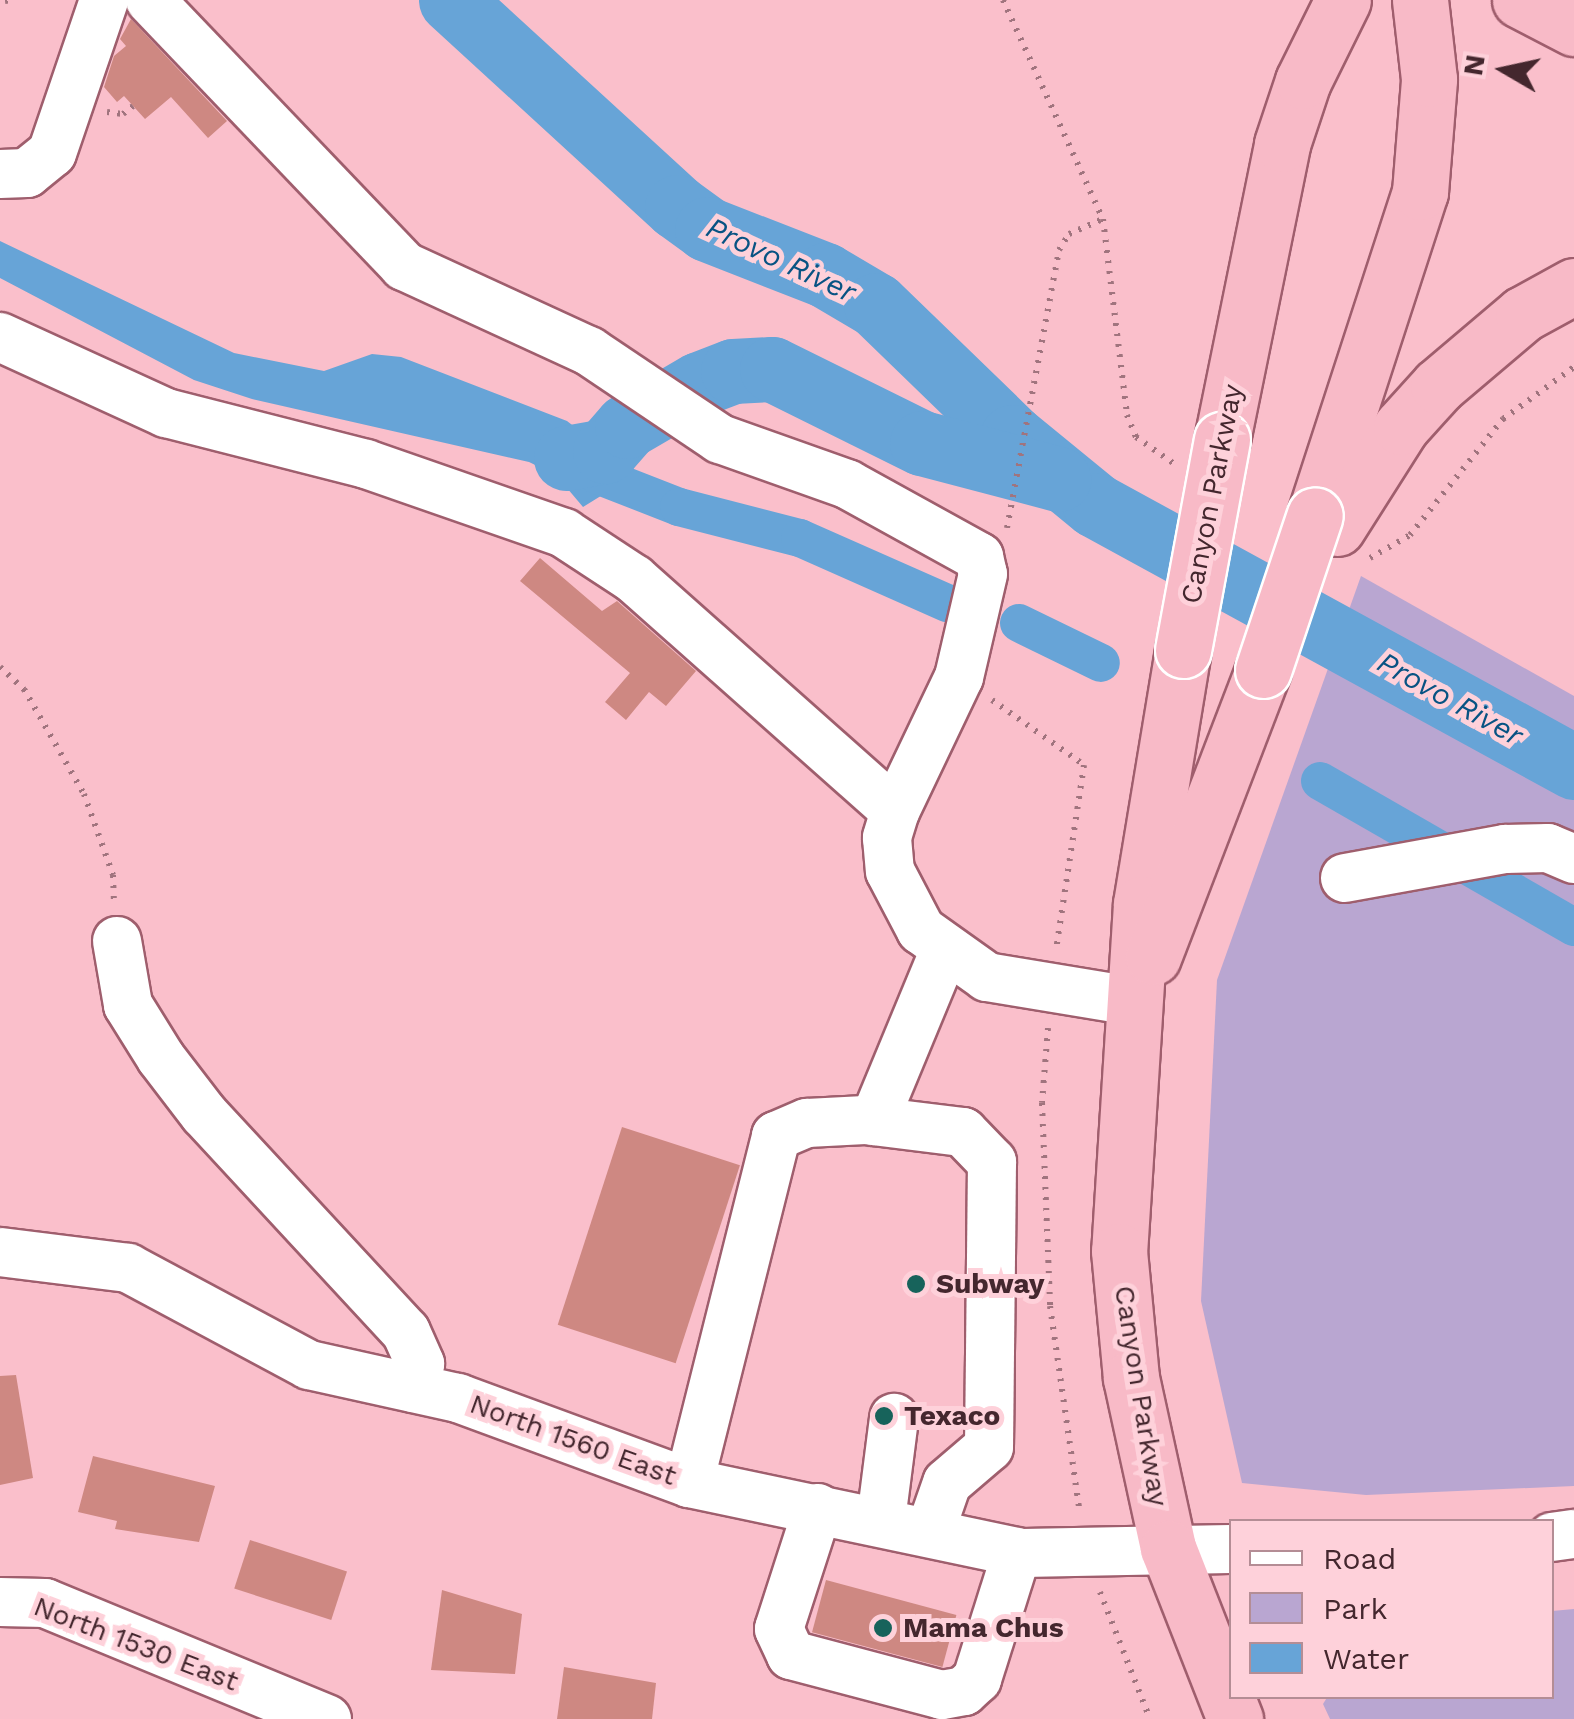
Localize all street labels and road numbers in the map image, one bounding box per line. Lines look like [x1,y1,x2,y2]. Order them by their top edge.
street label: Canyon Parkway [1174,381,1250,607]
street label: Canyon Parkway [1107,1283,1175,1509]
street label: North 1560 East [465,1387,681,1493]
street label: North 1530 East [29,1589,243,1699]

